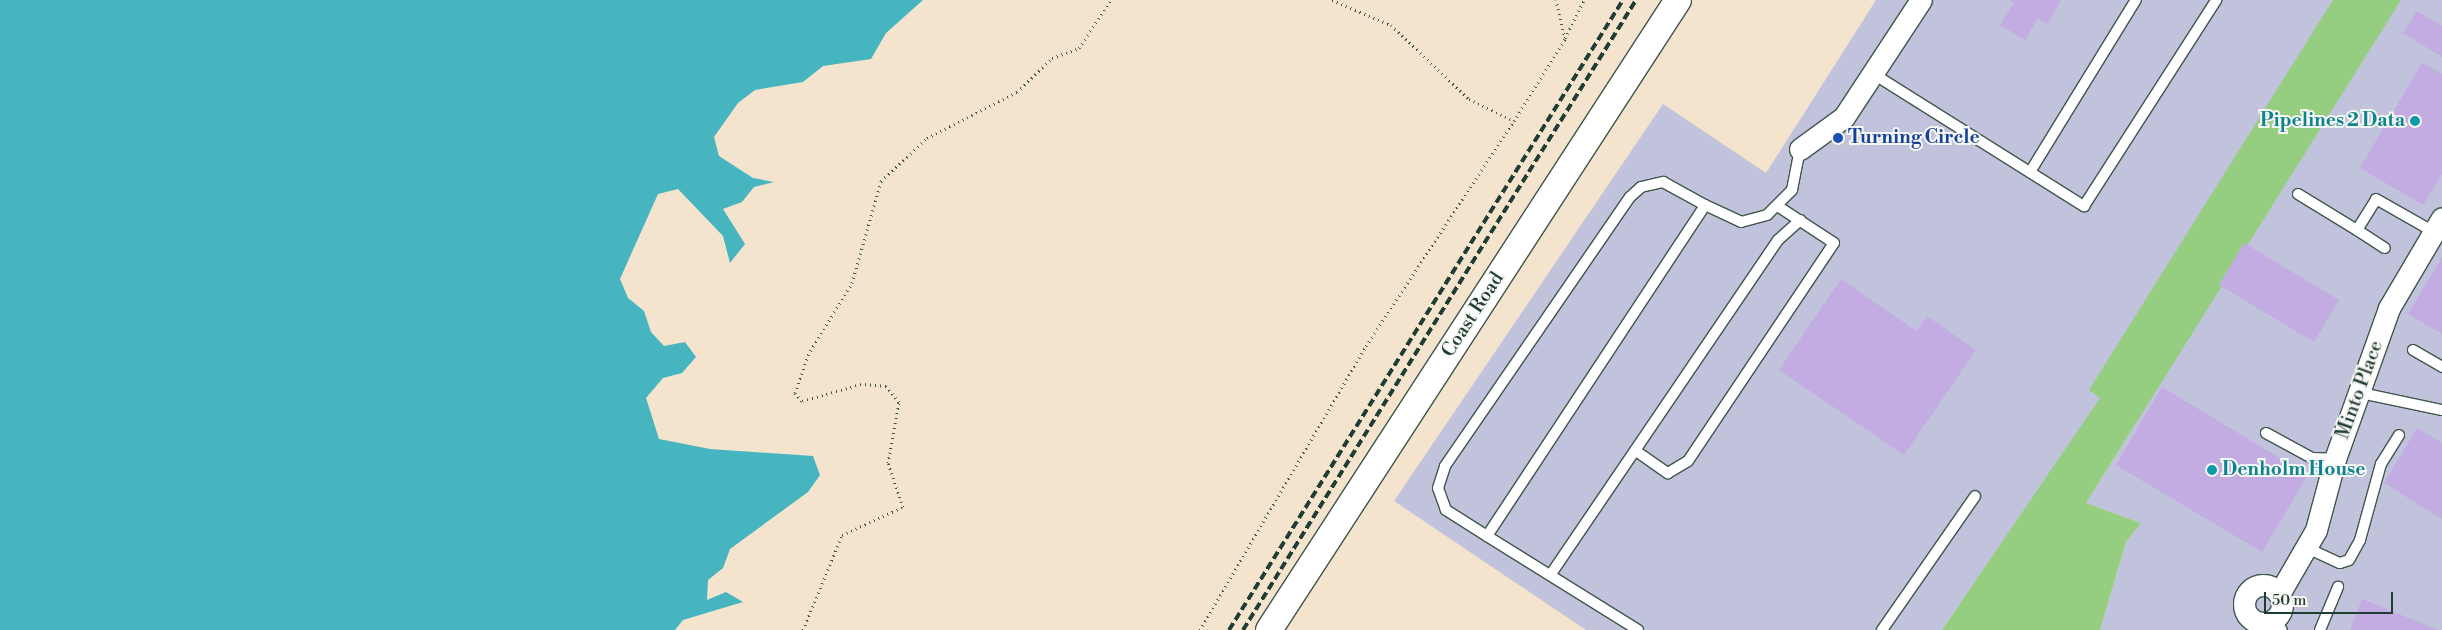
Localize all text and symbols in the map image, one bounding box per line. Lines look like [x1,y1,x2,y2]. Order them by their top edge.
place label: Pipelines 2 Data [2260,110,2405,132]
marker: Pipelines 2 Data [2409,115,2421,127]
place label: Turning Circle [1848,127,1980,149]
marker: Turning Circle [1832,132,1844,144]
street label: Coast Road [1437,268,1509,362]
street label: Minto Place [2332,338,2388,442]
place label: Denholm House [2222,459,2365,481]
marker: Denholm House [2206,464,2218,476]
scale bar [2267,582,2396,614]
text: 50 m [2272,591,2306,610]

